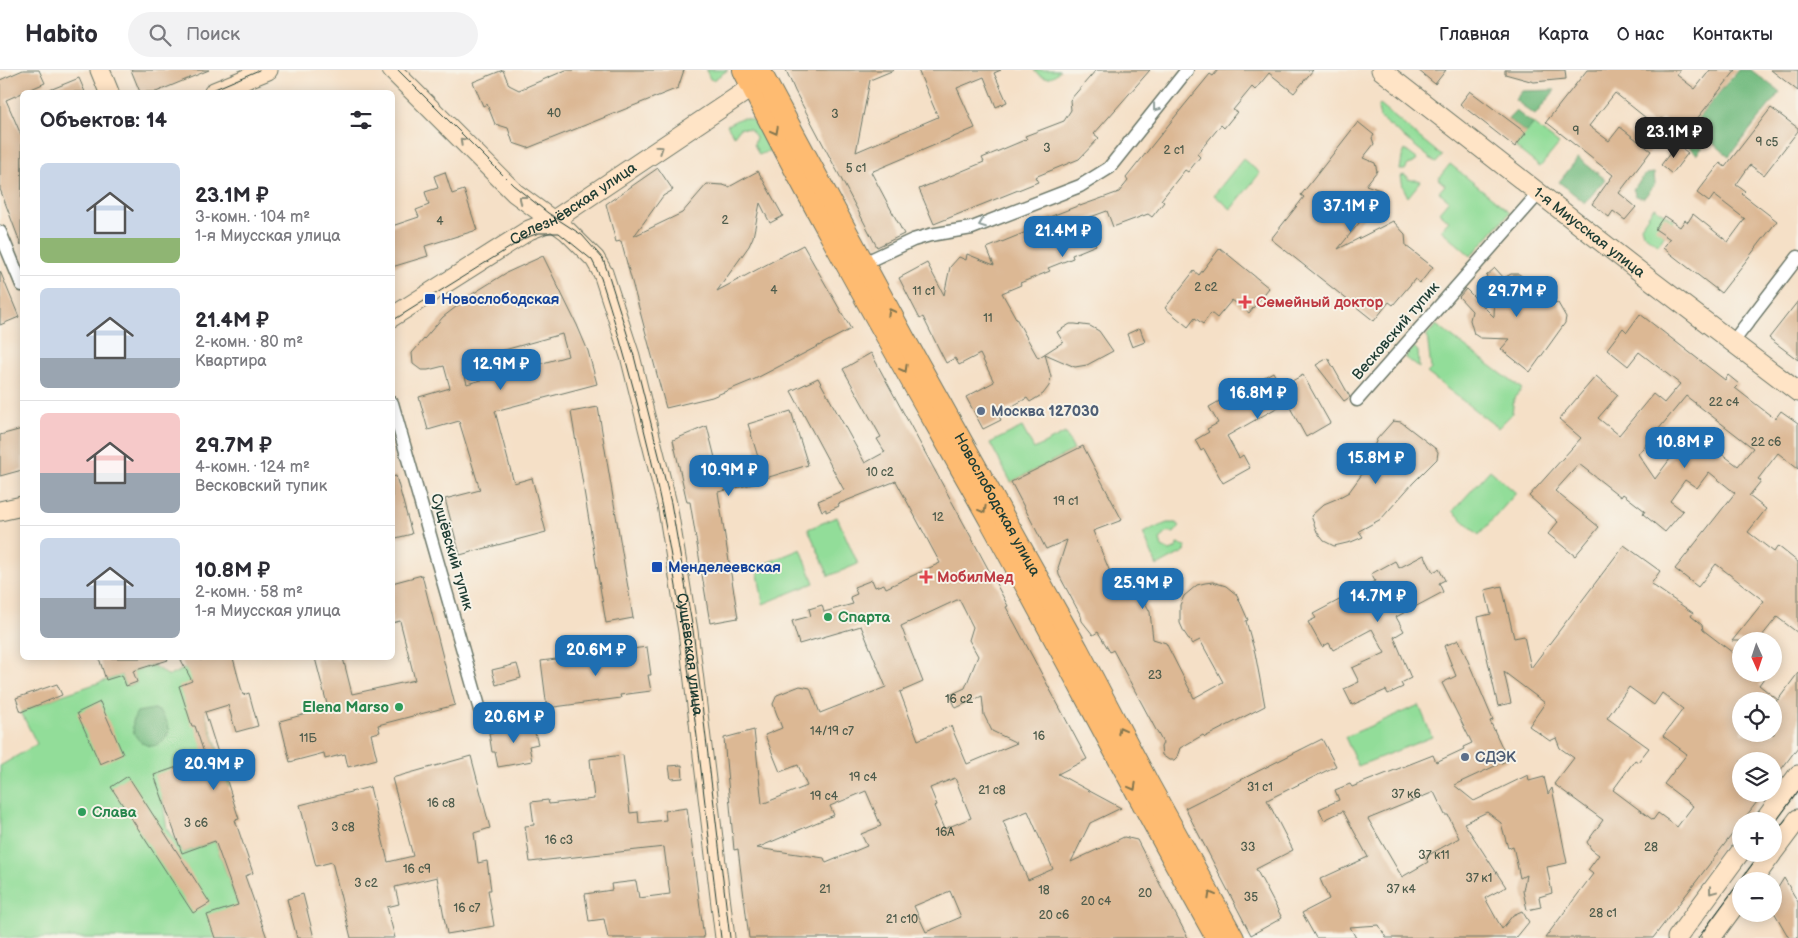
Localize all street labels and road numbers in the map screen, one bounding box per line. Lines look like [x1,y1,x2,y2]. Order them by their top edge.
street label: Селезнёвская улица [506,158,640,249]
street label: 1-я Миусская улица [1529,183,1649,282]
street label: Весковский тупик [1348,278,1444,384]
street label: Новослободская улица [950,429,1045,579]
street label: Сущёвский тупик [426,491,478,613]
street label: Сущёвская улица [672,592,708,717]

